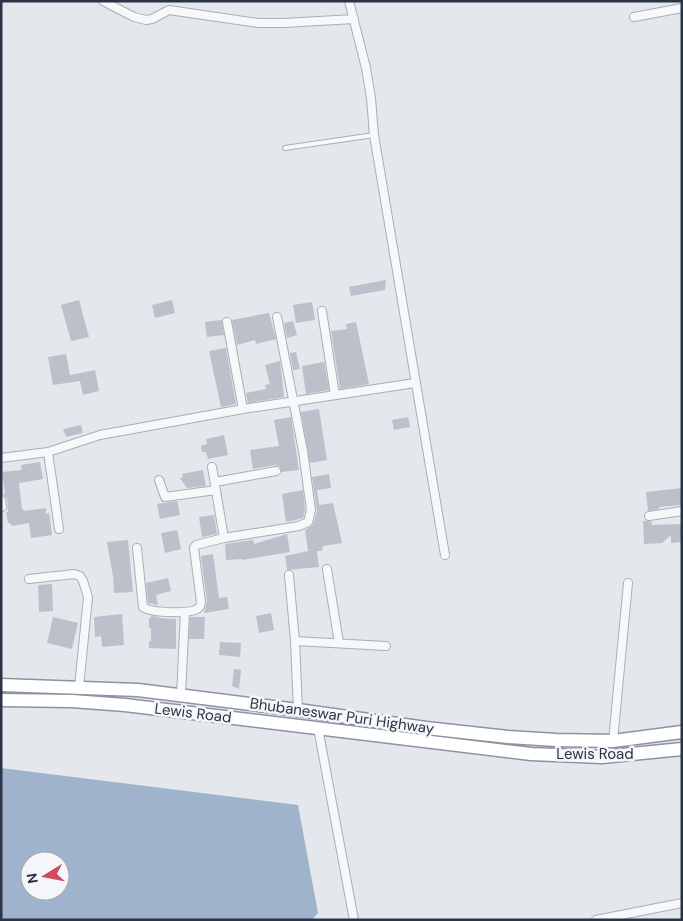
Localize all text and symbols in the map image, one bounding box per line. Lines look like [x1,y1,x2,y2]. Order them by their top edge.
street label: Bhubaneswar Puri Highway [249,693,436,739]
street label: Lewis Road [153,698,233,728]
street label: Lewis Road [556,744,634,764]
north arrow [20,851,70,901]
text: N [22,872,42,885]

